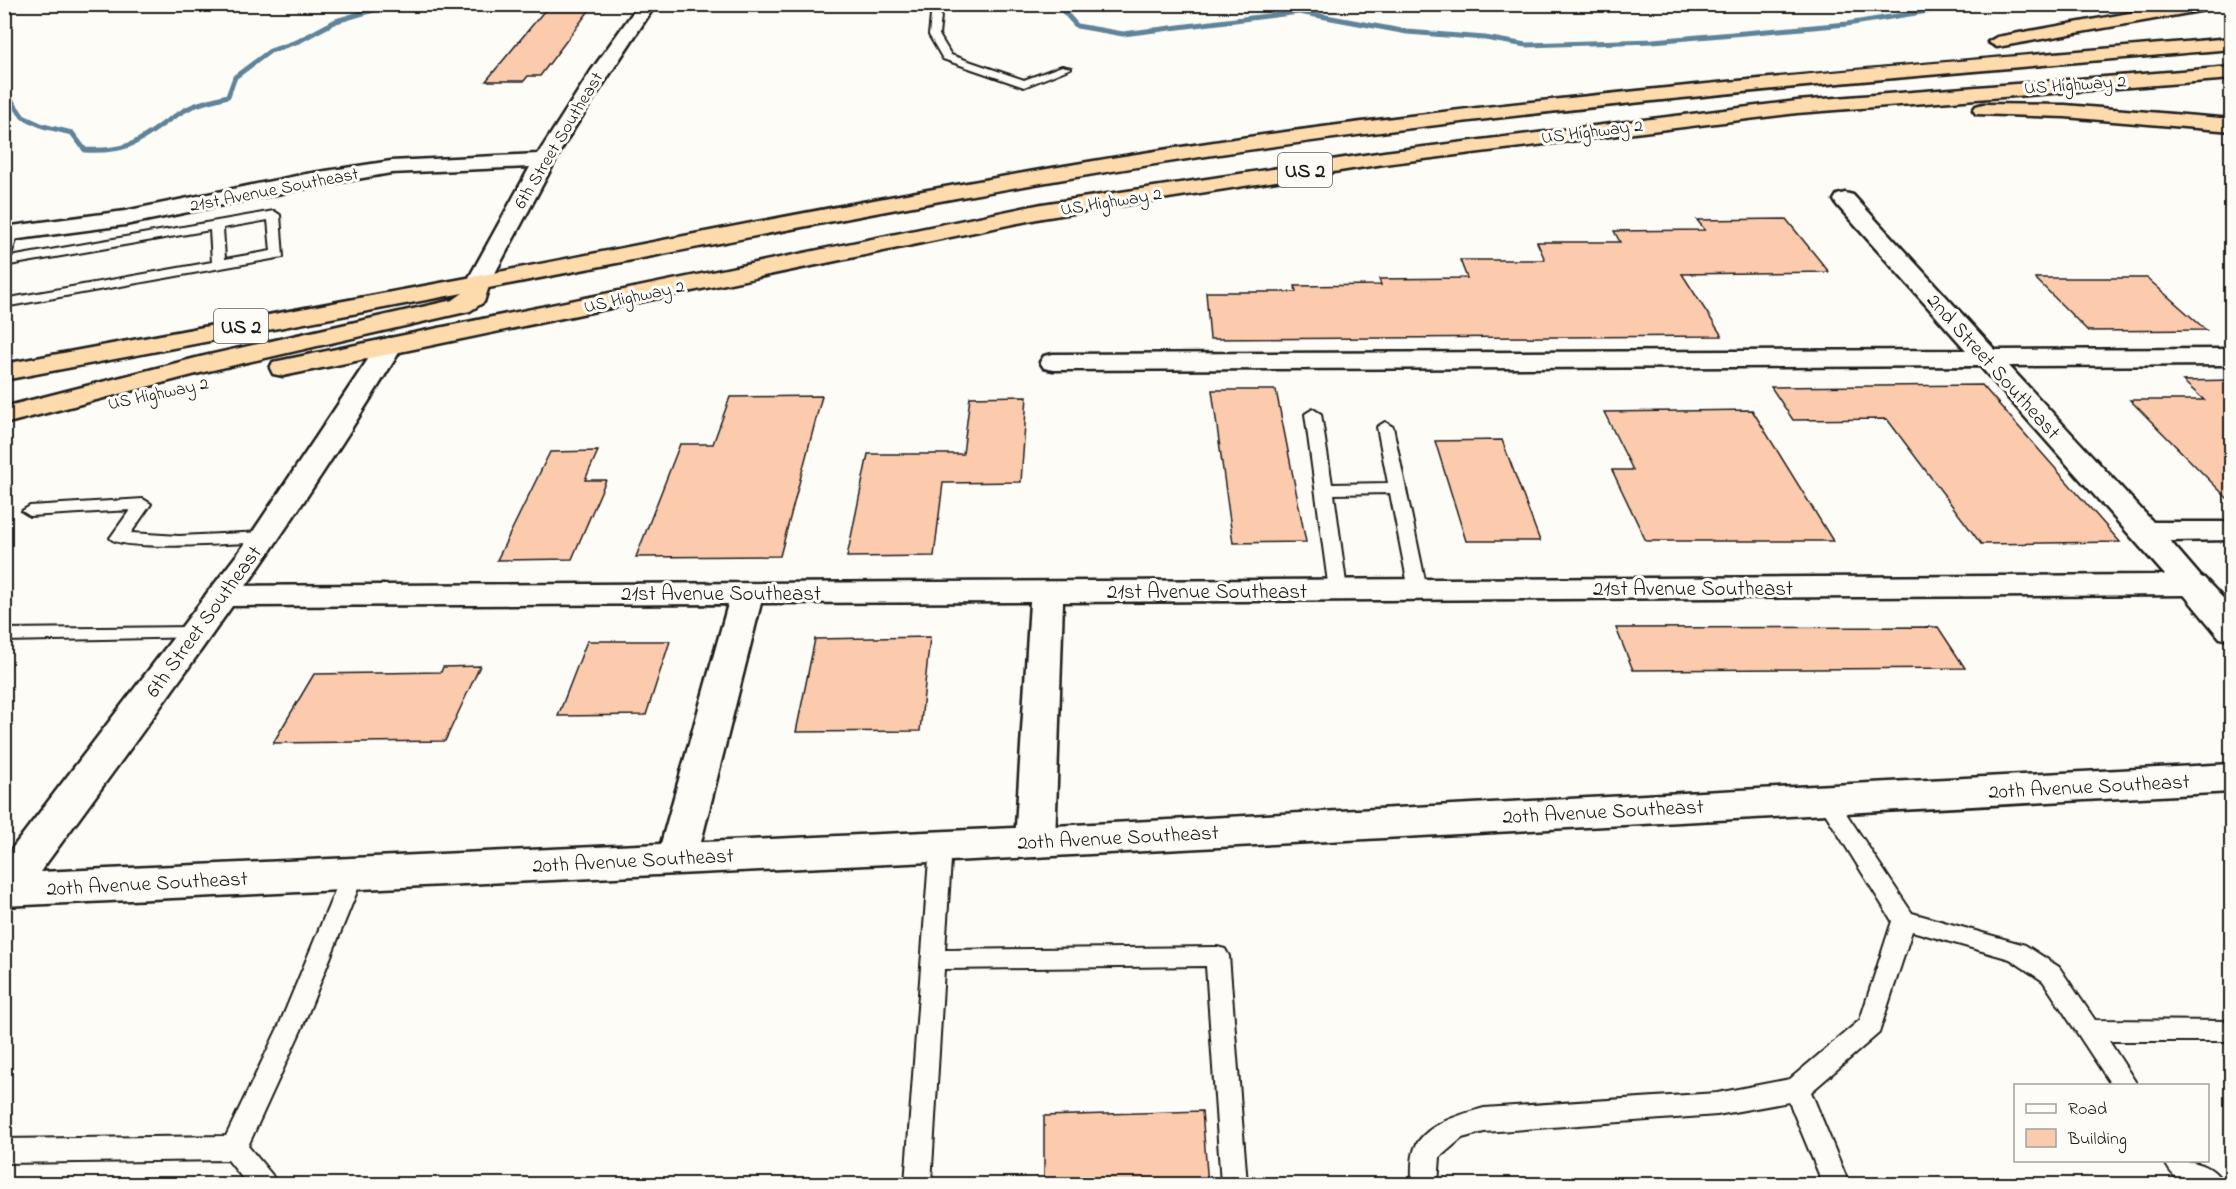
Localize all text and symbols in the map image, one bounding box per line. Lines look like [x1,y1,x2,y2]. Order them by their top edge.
street label: 6th Street Southeast [508,68,611,214]
street label: US Highway 2 [2023,69,2127,104]
street label: US Highway 2 [1540,114,1645,153]
road number: US 2 [1278,153,1332,187]
street label: 21st Avenue Southeast [188,162,361,220]
street label: US Highway 2 [1059,182,1164,225]
street label: US Highway 2 [582,275,687,322]
street label: 2nd Street Southeast [1919,287,2067,447]
road number: US 2 [214,309,268,343]
street label: US Highway 2 [106,372,211,419]
street label: 6th Street Southeast [139,540,270,704]
street label: 21st Avenue Southeast [1593,575,1793,605]
street label: 21st Avenue Southeast [1107,578,1307,608]
street label: 21st Avenue Southeast [621,580,821,610]
street label: 20th Avenue Southeast [1988,768,2191,808]
street label: 20th Avenue Southeast [1502,793,1705,833]
street label: 20th Avenue Southeast [1017,819,1220,859]
street label: 20th Avenue Southeast [532,842,735,882]
street label: 20th Avenue Southeast [46,865,249,905]
legend [2014,1084,2209,1162]
text: Road [2068,1097,2107,1123]
text: Building [2067,1127,2127,1154]

